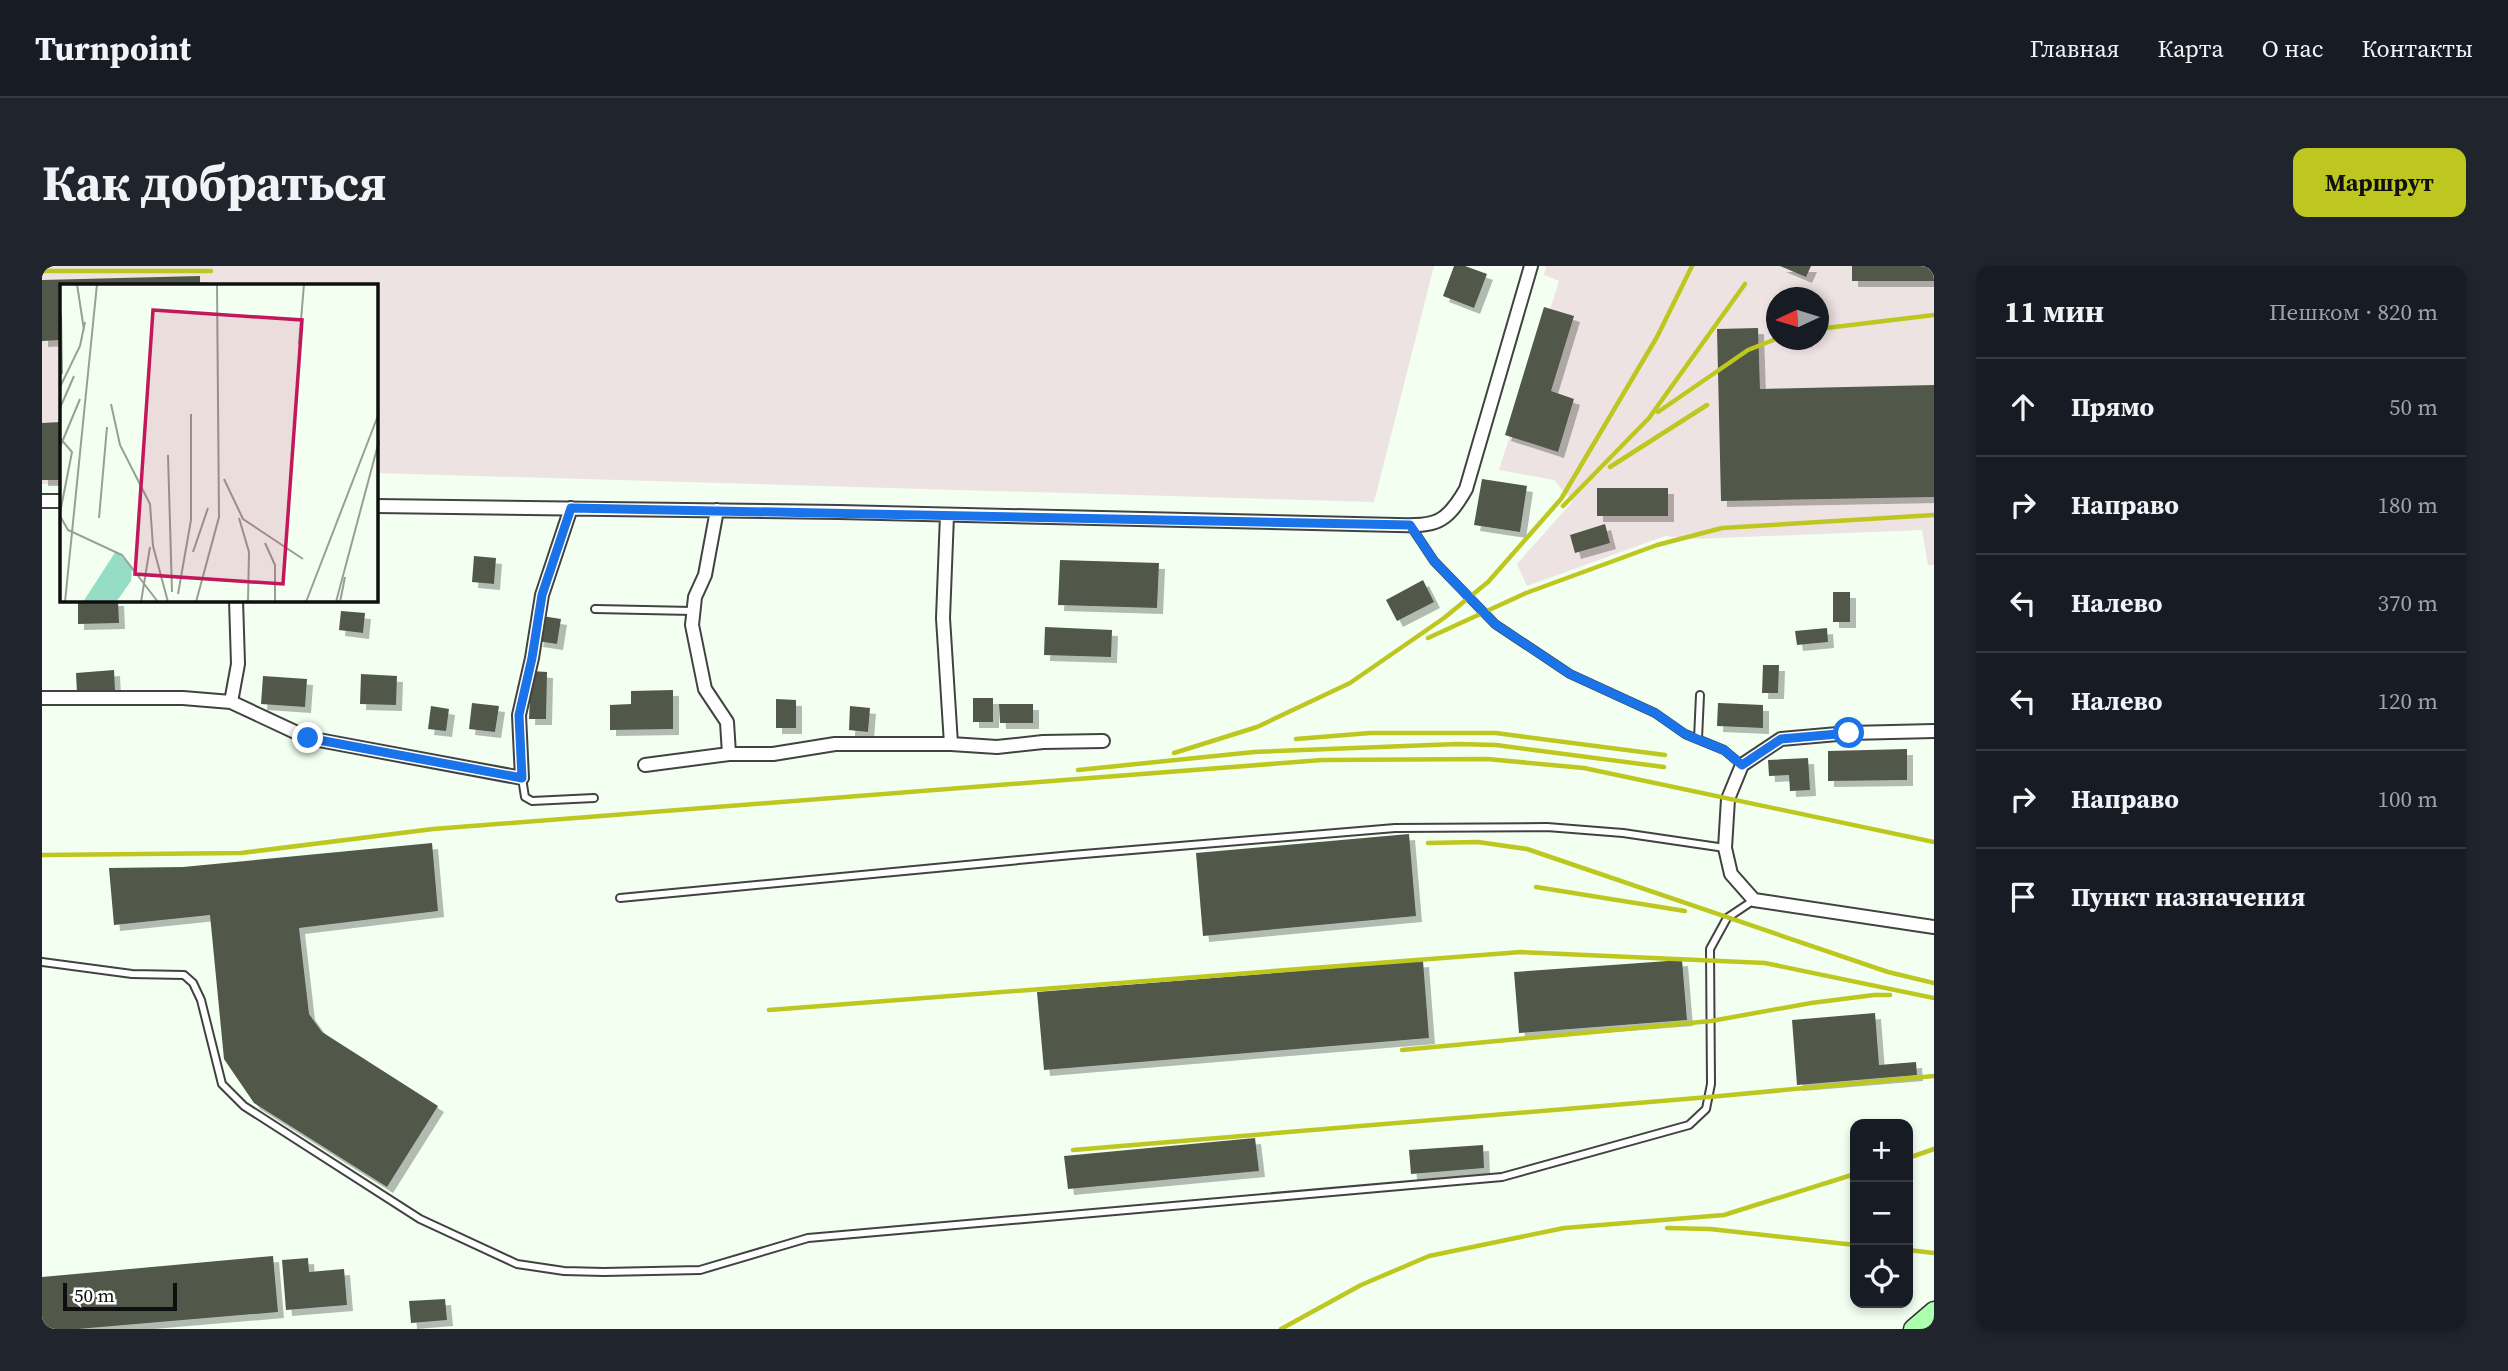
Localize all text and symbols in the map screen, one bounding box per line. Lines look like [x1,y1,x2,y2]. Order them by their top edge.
text: Turnpoint [35,26,191,71]
text: Главная [2030,32,2119,65]
text: Карта [2157,32,2224,65]
text: О нас [2262,32,2323,65]
text: Контакты [2361,32,2473,65]
button: Маршрут [2293,148,2466,217]
text: Как добраться [42,149,387,216]
inset map [60,284,378,602]
north arrow [1766,287,1829,350]
text: 11 мин [2004,291,2104,332]
text: Пешком · 820 m [2269,296,2438,328]
icon: ahead [2004,388,2042,426]
text: Прямо [2071,389,2154,425]
text: 50 m [2389,391,2438,423]
icon: right [2004,486,2042,524]
text: Направо [2071,487,2179,523]
text: 180 m [2377,489,2438,521]
icon: left [2004,584,2042,622]
text: Налево [2071,585,2162,621]
text: 370 m [2377,587,2438,619]
icon: left [2004,682,2042,720]
text: Налево [2071,683,2162,719]
text: 120 m [2377,685,2438,717]
route start [1833,717,1864,748]
route end [292,722,323,753]
icon: right [2004,780,2042,818]
text: Направо [2071,781,2179,817]
text: 100 m [2377,783,2438,815]
icon: arrive [2004,878,2042,916]
text: Пункт назначения [2071,879,2305,915]
map controls [1850,1119,1913,1308]
button: + [1850,1119,1913,1182]
button: − [1850,1182,1913,1245]
button: locate [1850,1245,1913,1308]
scale bar [63,1280,177,1312]
text: 50 m [74,1282,115,1308]

